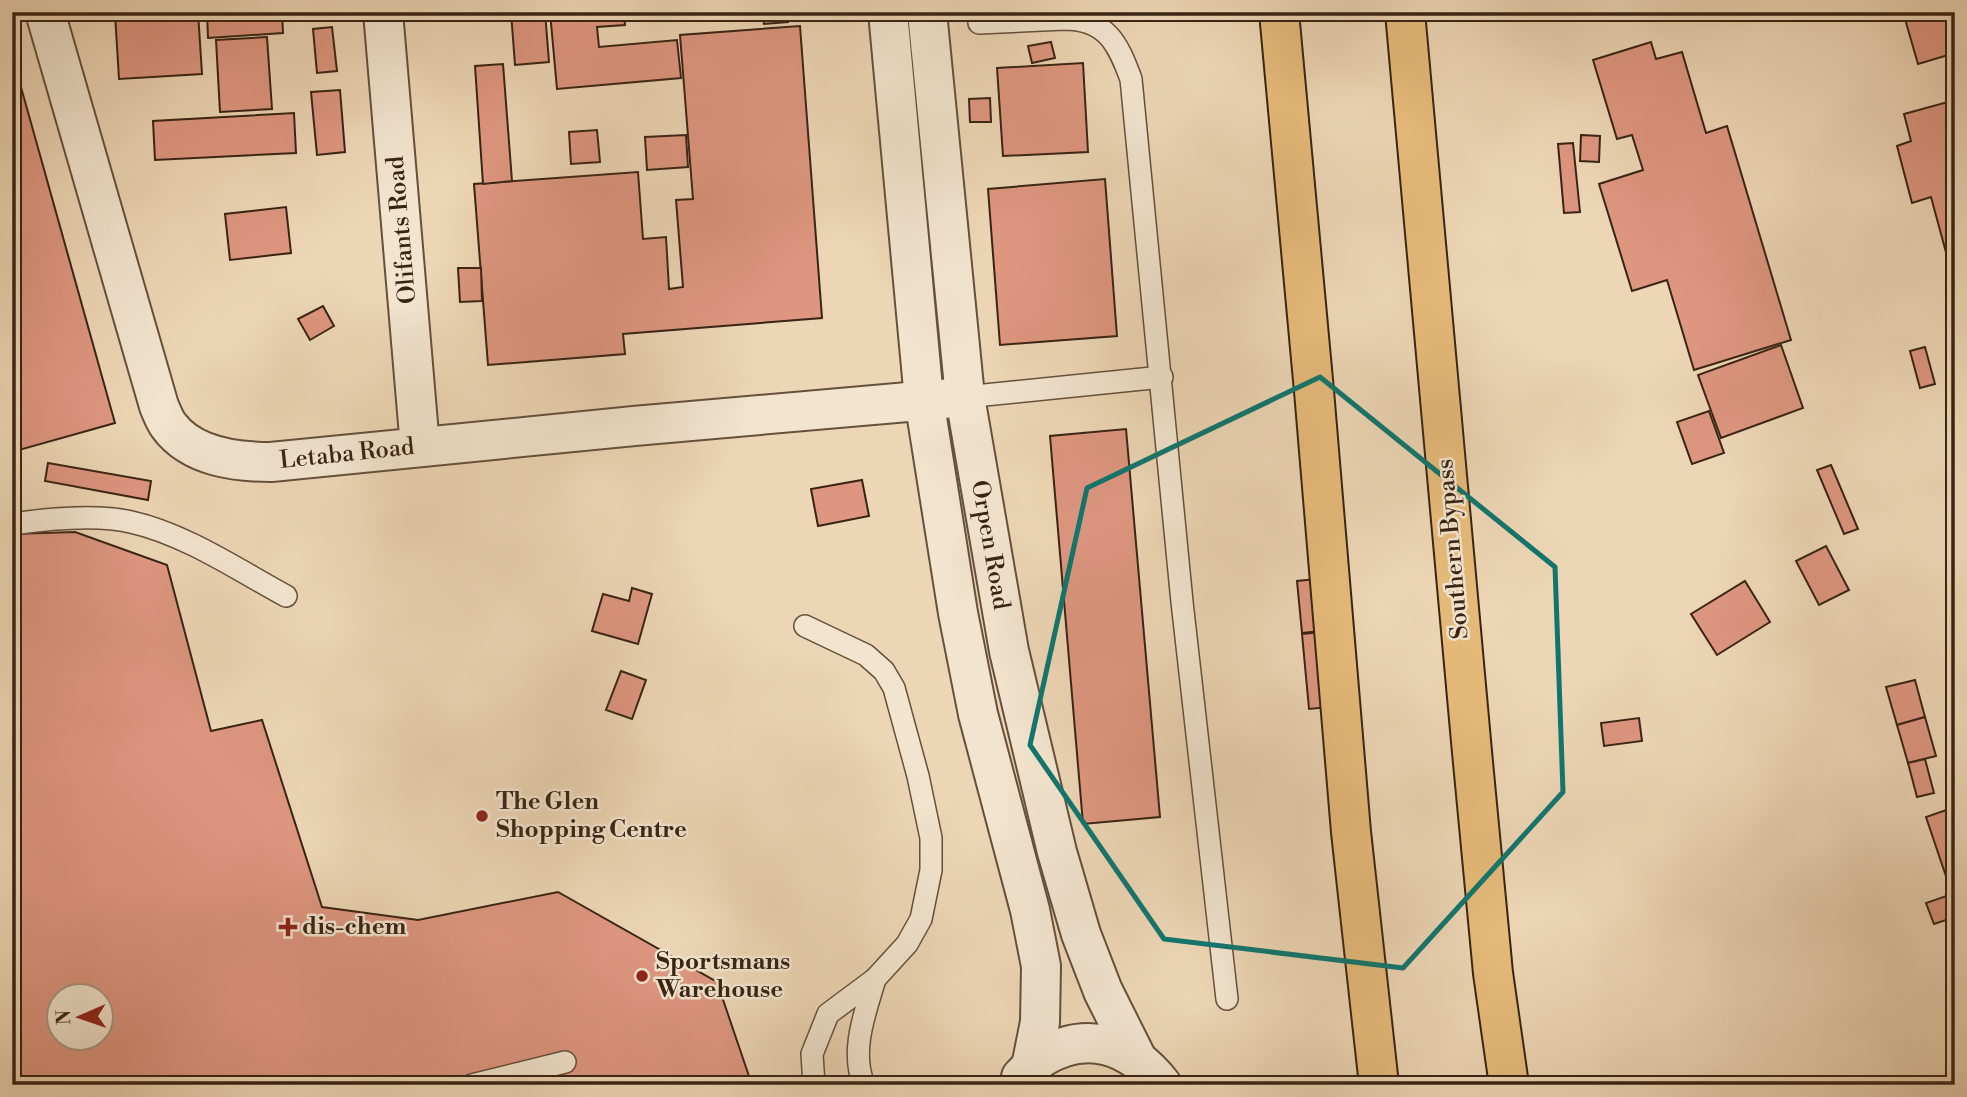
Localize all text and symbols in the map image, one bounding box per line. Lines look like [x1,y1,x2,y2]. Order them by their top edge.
street label: Olifants Road [381,154,423,305]
street label: Letaba Road [278,432,416,476]
street label: Southern Bypass [1430,457,1476,641]
street label: Orpen Road [964,478,1016,612]
place label: The Glen Shopping Centre [496,787,687,845]
marker: The Glen Shopping Centre [474,808,490,824]
place label: dis-chem [302,912,407,942]
marker: dis-chem [280,919,296,935]
place label: Sportsmans Warehouse [655,947,790,1005]
marker: Sportsmans Warehouse [634,968,650,984]
north arrow [46,982,116,1052]
text: N [52,1010,76,1025]

